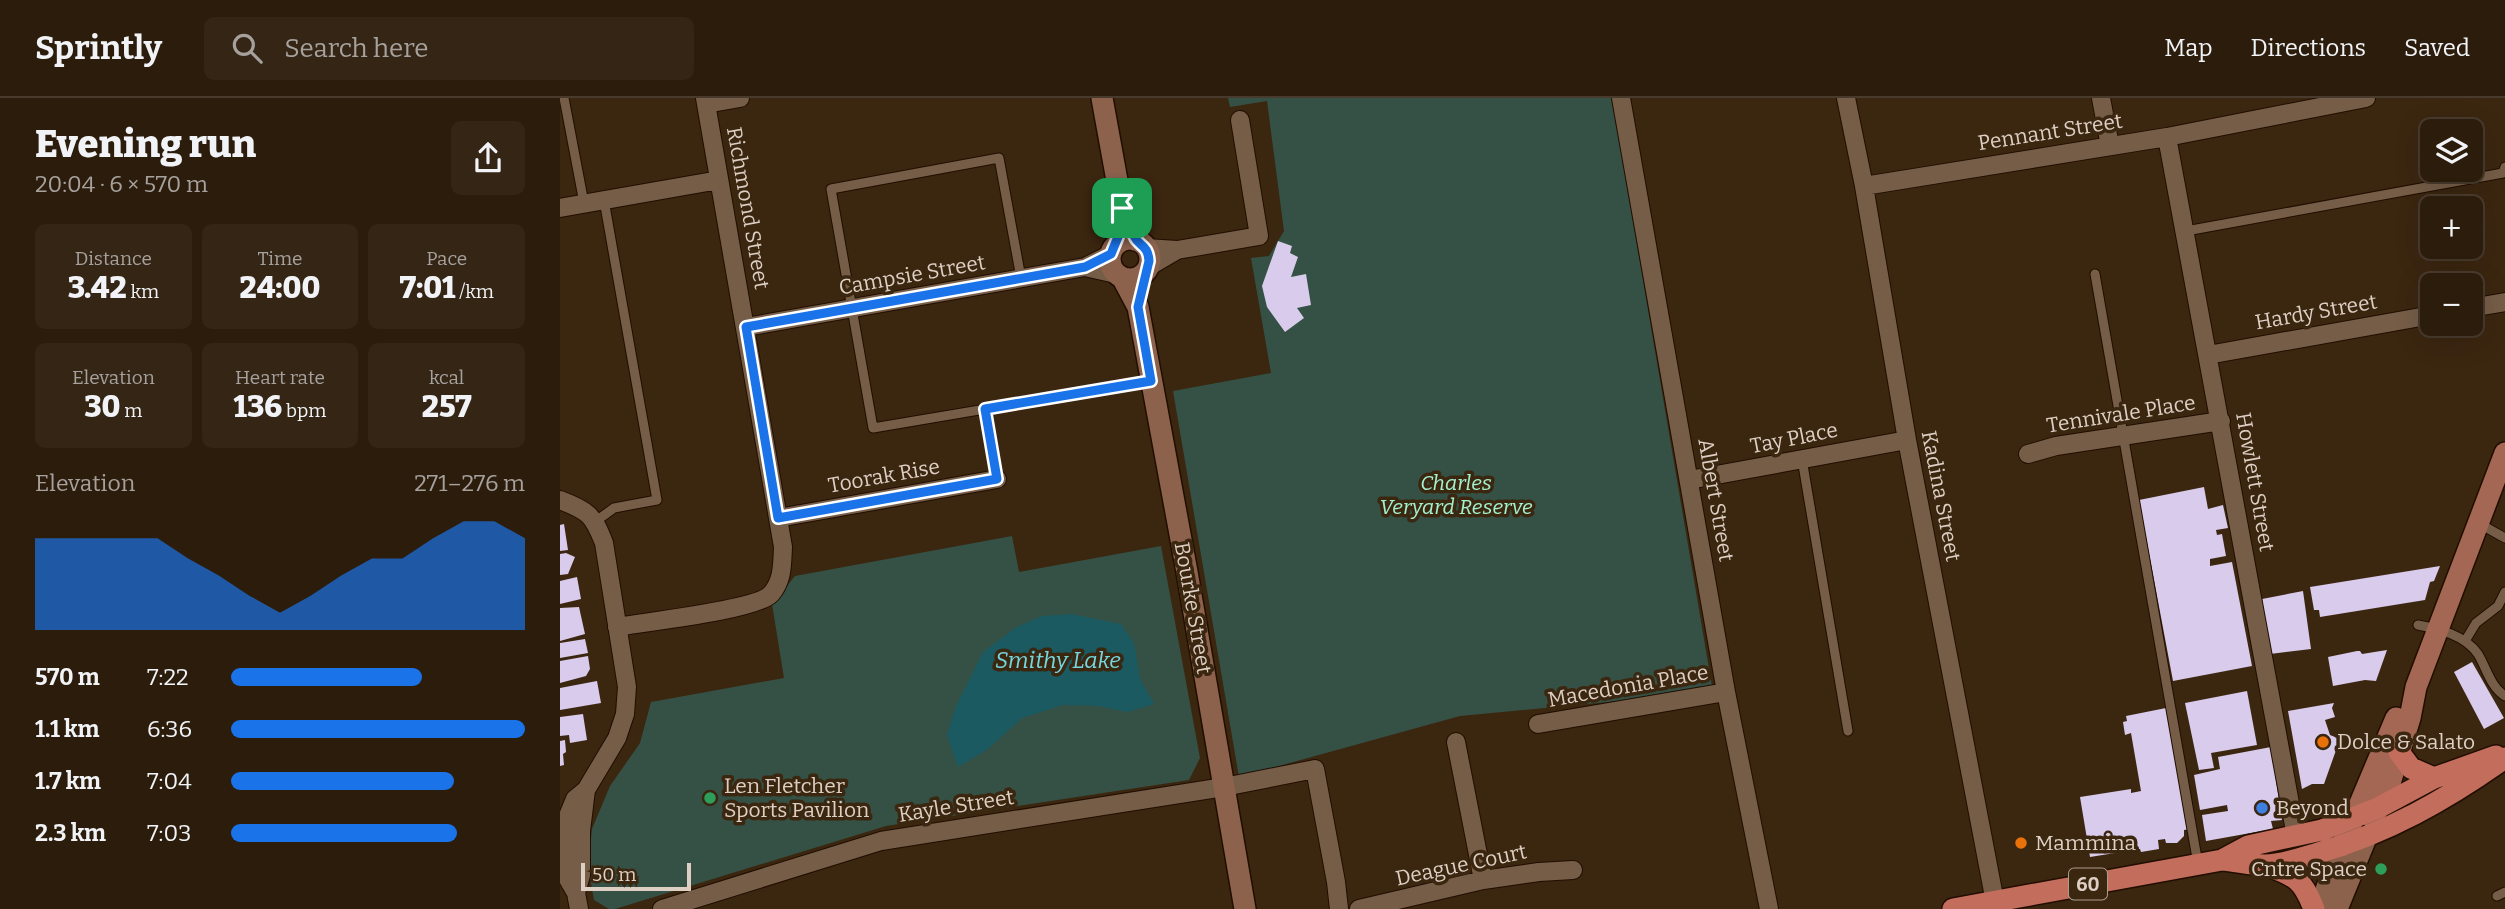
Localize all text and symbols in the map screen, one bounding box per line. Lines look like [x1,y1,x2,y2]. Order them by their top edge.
search box [204,17,694,80]
text: Sprintly [35,28,162,68]
icon: search [228,29,266,67]
text: Search here [284,33,428,64]
text: Map [2164,34,2213,62]
text: Directions [2251,34,2366,62]
text: Saved [2404,34,2470,62]
street label: Pennant Street [1976,108,2125,156]
map controls [2420,119,2483,336]
button: layers [2420,119,2483,182]
text: Evening run [35,121,256,167]
button: share [451,121,525,195]
street label: Richmond Street [721,125,775,292]
text: 20:04 · 6 × 570 m [35,170,208,198]
pin [1092,178,1152,238]
icon: arrive [1103,189,1141,227]
button: + [2420,196,2483,259]
text: Distance [75,247,152,270]
text: Time [258,247,302,270]
text: Pace [426,247,467,270]
street label: Campsie Street [837,249,988,301]
text: 3.42 [68,270,127,306]
text: 24:00 [240,270,320,306]
text: 7:01 [399,270,455,306]
button: − [2420,273,2483,336]
text: km [127,280,159,303]
text: /km [455,280,494,303]
street label: Hardy Street [2253,288,2379,336]
text: Elevation [72,366,155,389]
text: Heart rate [235,366,325,389]
text: kcal [429,366,464,389]
text: 30 [84,389,121,425]
text: 136 [234,389,282,425]
text: 257 [422,389,472,425]
street label: Tennivale Place [2045,389,2197,439]
text: m [121,399,142,422]
text: bpm [282,399,326,422]
street label: Howlett Street [2230,410,2280,554]
street label: Tay Place [1748,417,1840,459]
street label: Kadina Street [1916,429,1966,564]
street label: Albert Street [1692,436,1740,564]
street label: Toorak Rise [826,453,942,499]
text: Elevation [35,469,135,497]
text: 271–276 m [414,469,525,497]
park label: Charles Veryard Reserve [1379,470,1533,520]
street label: Bourke Street [1169,540,1217,676]
water label: Smithy Lake [995,646,1121,674]
street label: Macedonia Place [1546,659,1710,713]
text: 570 m [35,663,100,691]
text: 7:22 [147,663,188,691]
text: 1.1 km [35,715,99,743]
text: 6:36 [147,715,192,743]
place label: Dolce & Salato [2337,729,2475,755]
marker: Dolce & Salato [2315,734,2331,750]
text: 1.7 km [35,767,101,795]
text: 7:04 [147,767,192,795]
place label: Len Fletcher Sports Pavilion [724,773,869,823]
street label: Kayle Street [896,784,1016,828]
marker: Len Fletcher Sports Pavilion [702,790,718,806]
place label: Beyond [2276,795,2349,821]
marker: Beyond [2254,800,2270,816]
text: 2.3 km [35,819,106,847]
text: 7:03 [147,819,191,847]
place label: Mammina [2035,830,2136,856]
marker: Mammina [2013,835,2029,851]
street label: Deague Court [1393,838,1529,892]
place label: Cntre Space [2251,856,2367,882]
scale bar [581,860,691,892]
marker: Cntre Space [2373,861,2389,877]
text: 50 m [592,863,636,886]
road number: 60 [2069,869,2107,900]

